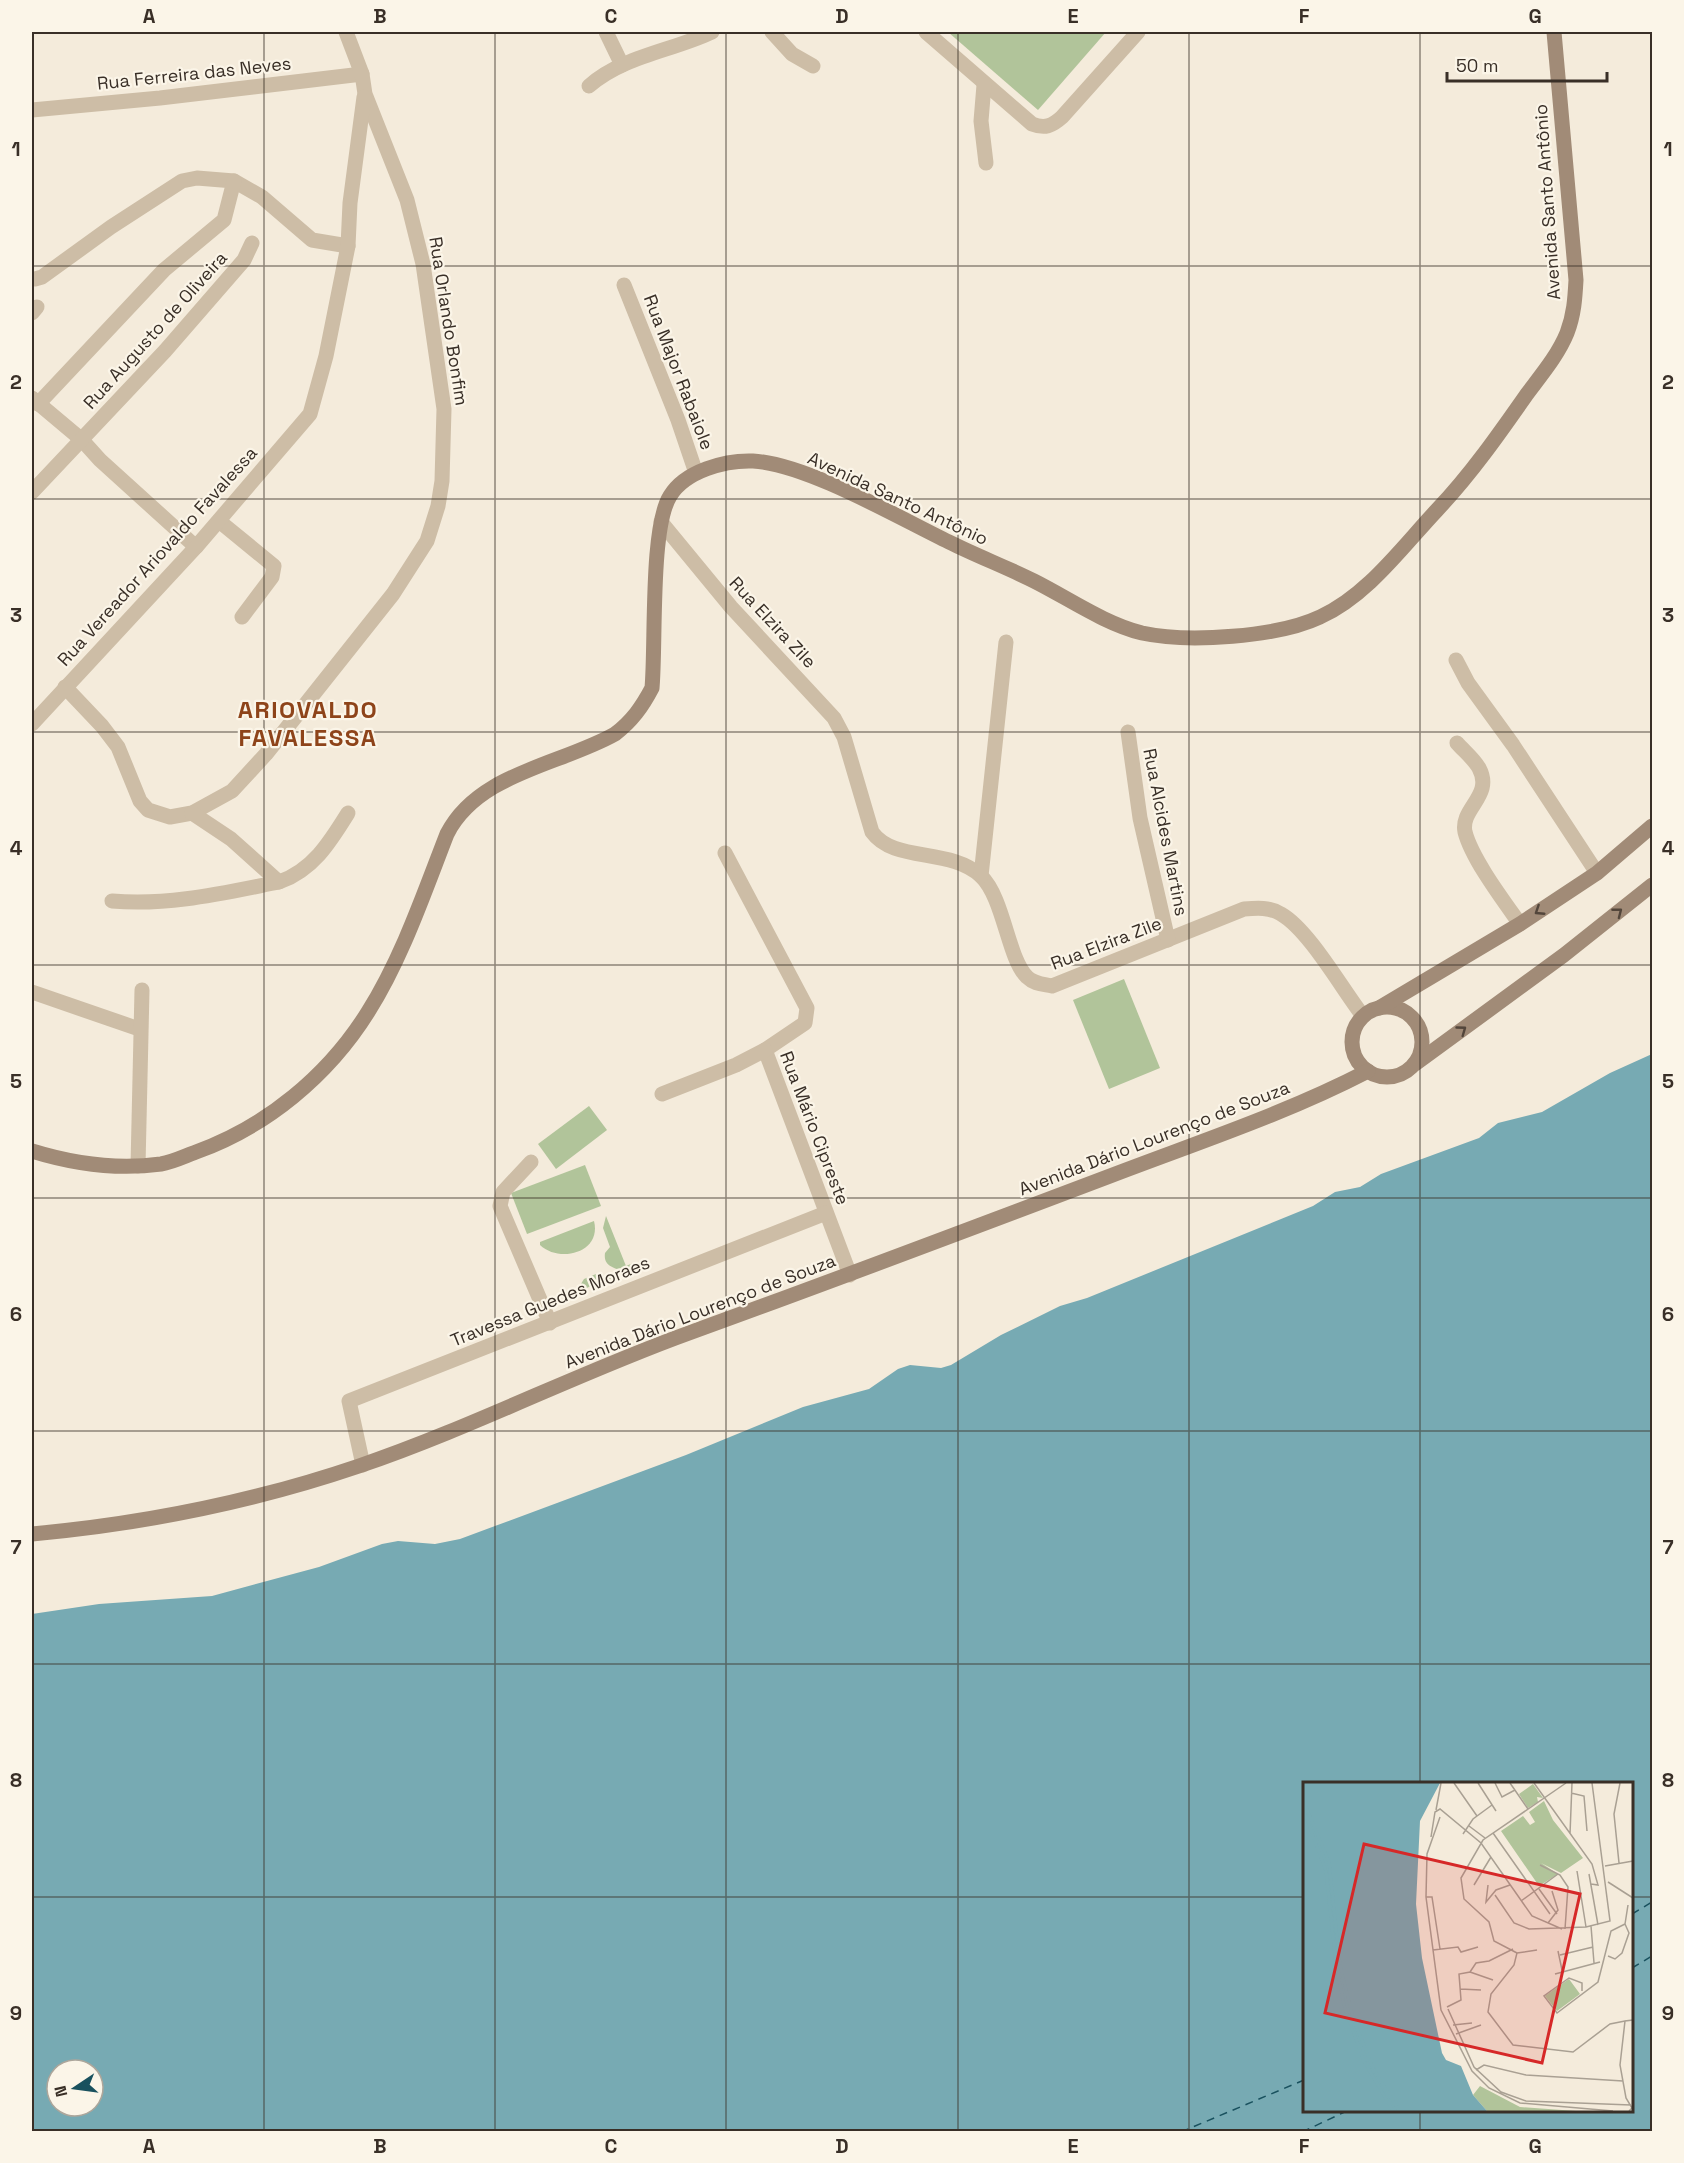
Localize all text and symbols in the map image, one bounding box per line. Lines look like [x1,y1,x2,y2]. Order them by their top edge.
text: A [143,3,156,29]
text: B [373,3,387,29]
text: C [605,3,618,29]
text: D [835,3,849,29]
text: E [1067,3,1079,29]
text: F [1299,3,1310,29]
text: G [1528,3,1542,29]
scale bar [1447,45,1608,83]
street label: Rua Ferreira das Neves [96,51,292,95]
text: 50 m [1456,54,1498,77]
street label: Avenida Santo Antônio [1529,103,1565,301]
text: 1 [11,136,21,162]
text: 1 [1663,136,1673,162]
street label: Rua Orlando Bonfim [424,235,474,407]
street label: Rua Augusto de Oliveira [78,247,232,413]
street label: Rua Major Rabaiole [639,291,719,453]
text: 2 [10,369,22,395]
text: 2 [1662,369,1674,395]
street label: Rua Vereador Ariovaldo Favalessa [52,441,262,671]
street label: Avenida Santo Antônio [804,446,992,550]
street label: Rua Elzira Zile [725,571,821,673]
text: 3 [10,602,22,628]
text: 3 [1662,602,1674,628]
district label: ARIOVALDO FAVALESSA [238,694,378,753]
street label: Rua Alcides Martins [1138,746,1194,918]
text: 4 [10,835,23,861]
text: 4 [1662,835,1675,861]
one-way arrow [1534,904,1545,915]
one-way arrow [1611,909,1622,920]
street label: Rua Elzira Zile [1047,911,1165,975]
one-way arrow [1456,1026,1467,1037]
street label: Rua Mário Cipreste [775,1048,855,1208]
text: 5 [10,1068,22,1094]
text: 5 [1662,1068,1674,1094]
street label: Avenida Dário Lourenço de Souza [1015,1076,1293,1200]
street label: Avenida Dário Lourenço de Souza [561,1249,839,1373]
street label: Travessa Guedes Moraes [447,1250,653,1352]
text: 6 [10,1301,22,1327]
text: 6 [1662,1301,1674,1327]
text: 7 [10,1534,22,1560]
text: 7 [1662,1534,1674,1560]
text: 8 [10,1767,22,1793]
text: 8 [1662,1767,1674,1793]
inset map [1303,1782,1633,2112]
text: 9 [10,2000,22,2026]
text: 9 [1662,2000,1674,2026]
north arrow [45,2058,105,2118]
text: N [49,2084,72,2099]
text: A [143,2133,156,2159]
text: B [373,2133,387,2159]
text: C [605,2133,618,2159]
text: D [835,2133,849,2159]
text: E [1067,2133,1079,2159]
text: F [1299,2133,1310,2159]
text: G [1528,2133,1542,2159]

